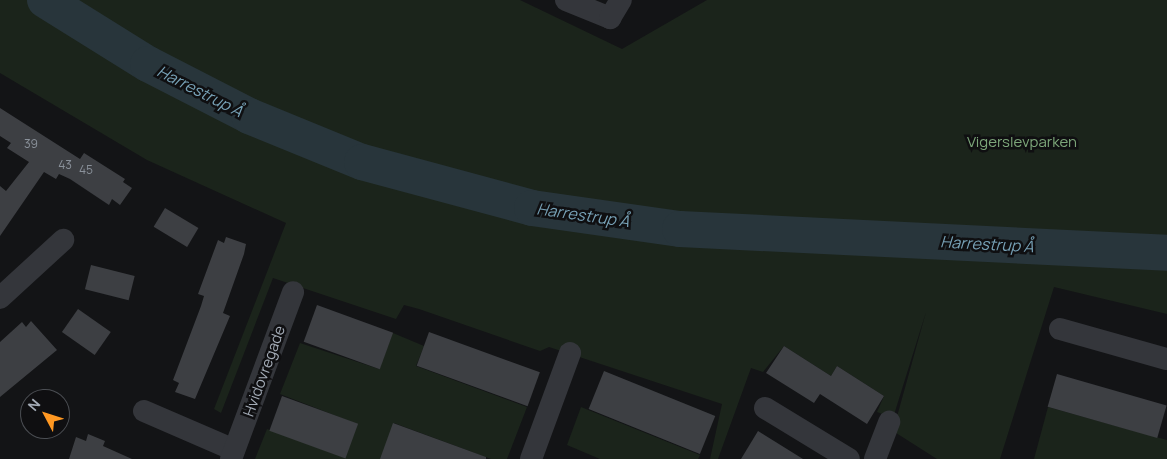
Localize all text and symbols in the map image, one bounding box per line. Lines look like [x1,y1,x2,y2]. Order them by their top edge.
water label: Harrestrup Å [154,61,246,121]
park label: Vigerslevparken [967,133,1077,151]
house number: 39 [24,137,38,151]
house number: 43 [58,158,72,172]
house number: 45 [79,163,93,177]
water label: Harrestrup Å [535,199,631,231]
water label: Harrestrup Å [940,232,1034,256]
street label: Hvidovregade [239,323,289,419]
north arrow [20,389,70,439]
text: N [23,395,44,415]

